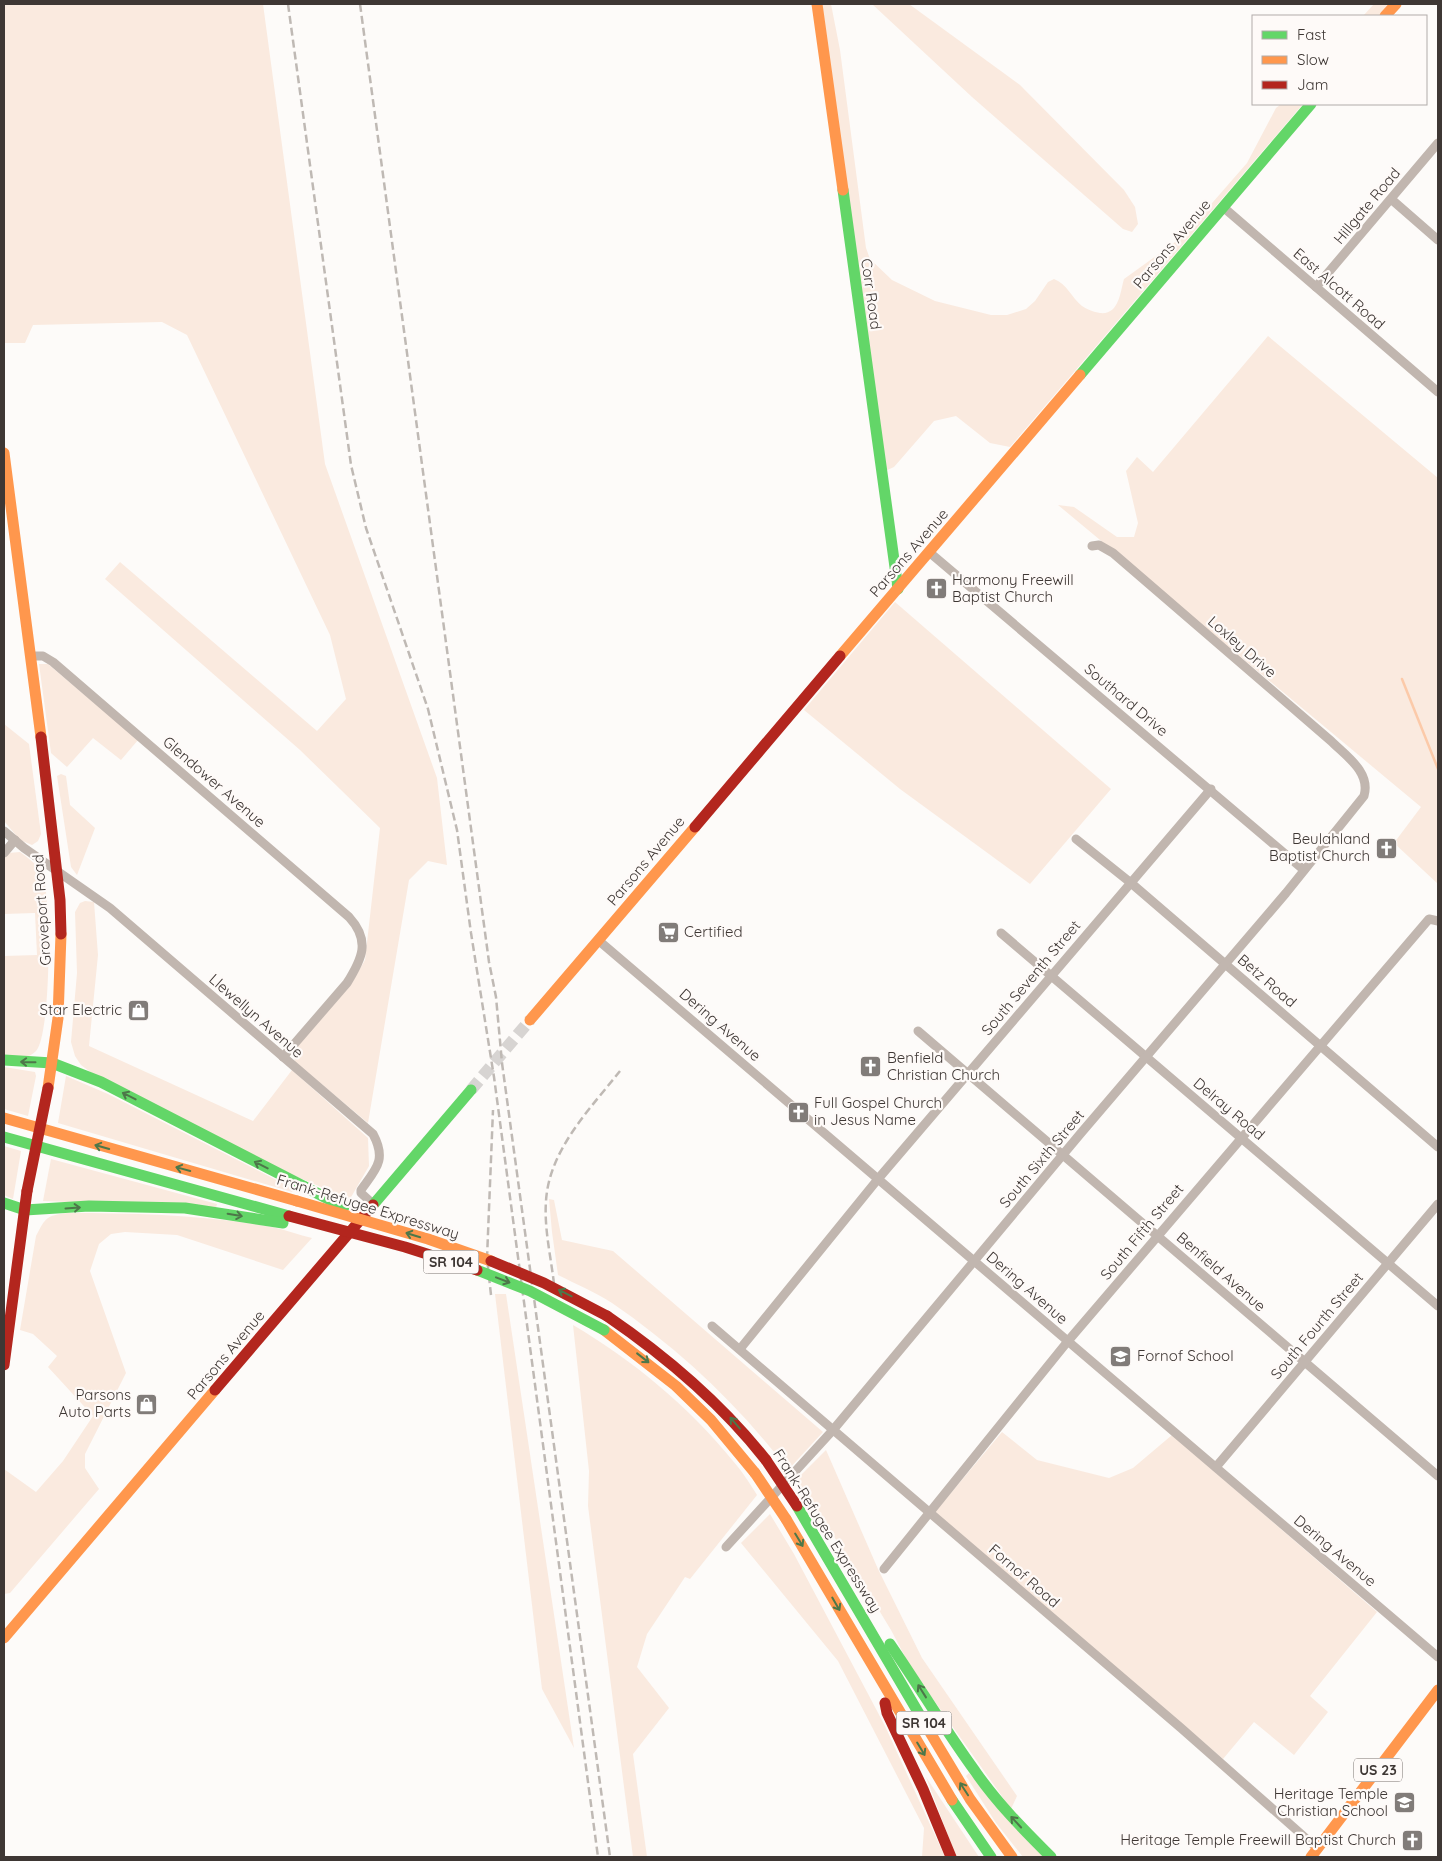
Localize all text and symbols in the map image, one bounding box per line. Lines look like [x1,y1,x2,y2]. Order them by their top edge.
legend [1252,15,1427,105]
text: Fast [1297,25,1326,44]
text: Slow [1297,50,1329,69]
text: Jam [1297,75,1328,94]
street label: Hillgate Road [1329,164,1404,248]
street label: Parsons Avenue [1129,195,1215,292]
street label: East Alcott Road [1290,244,1389,334]
street label: Corr Road [857,257,886,331]
street label: Parsons Avenue [865,505,952,601]
place label: Harmony Freewill Baptist Church [952,570,1074,606]
church icon: Harmony Freewill Baptist Church [924,577,948,601]
street label: Loxley Drive [1204,612,1280,682]
street label: Southard Drive [1081,659,1172,740]
street label: Glendower Avenue [159,732,270,831]
street label: Parsons Avenue [603,812,689,909]
place label: Beulahland Baptist Church [1269,829,1370,865]
church icon: Beulahland Baptist Church [1374,836,1398,860]
street label: Groveport Road [28,854,55,966]
street label: South Seventh Street [977,916,1084,1039]
supermarket icon: Certified [656,920,680,944]
place label: Certified [684,922,743,941]
street label: Betz Road [1234,950,1301,1011]
street label: Llewellyn Avenue [205,969,307,1062]
street label: Dering Avenue [676,984,765,1065]
shop icon: Star Electric [126,998,150,1022]
place label: Star Electric [40,1000,122,1019]
place label: Benfield Christian Church [887,1048,1000,1084]
church icon: Benfield Christian Church [859,1055,883,1079]
one-way arrow [20,1057,36,1067]
street label: Delray Road [1190,1073,1269,1144]
one-way arrow [121,1091,136,1101]
place label: Full Gospel Church in Jesus Name [814,1093,942,1129]
church icon: Full Gospel Church in Jesus Name [786,1100,810,1124]
street label: South Sixth Street [995,1106,1088,1212]
one-way arrow [94,1141,110,1151]
one-way arrow [254,1160,269,1170]
one-way arrow [175,1164,191,1174]
street label: Frank-Refugee Expressway [275,1170,462,1243]
street label: South Fifth Street [1096,1180,1187,1284]
one-way arrow [65,1203,81,1212]
one-way arrow [227,1210,243,1220]
street label: Benfield Avenue [1173,1228,1270,1315]
one-way arrow [405,1230,421,1240]
street label: Dering Avenue [983,1247,1072,1328]
road number: SR 104 [424,1250,478,1274]
street label: South Fourth Street [1266,1268,1367,1383]
one-way arrow [495,1276,510,1285]
one-way arrow [558,1288,573,1297]
street label: Parsons Avenue [183,1306,269,1403]
school or university icon: Fornof School [1109,1344,1133,1368]
place label: Fornof School [1137,1346,1234,1365]
one-way arrow [636,1353,649,1364]
place label: Parsons Auto Parts [59,1385,131,1421]
shop icon: Parsons Auto Parts [135,1392,159,1416]
one-way arrow [729,1416,741,1429]
street label: Frank-Refugee Expressway [769,1445,886,1616]
street label: Dering Avenue [1290,1511,1380,1591]
one-way arrow [794,1533,804,1547]
street label: Fornof Road [985,1540,1064,1612]
one-way arrow [831,1596,841,1611]
one-way arrow [916,1684,926,1698]
road number: SR 104 [896,1712,952,1735]
one-way arrow [916,1741,926,1755]
road number: US 23 [1354,1758,1402,1782]
one-way arrow [959,1782,969,1796]
place label: Heritage Temple Christian School [1274,1784,1388,1820]
school or university icon: Heritage Temple Christian School [1392,1791,1416,1815]
one-way arrow [1010,1816,1022,1829]
church icon: Heritage Temple Freewill Baptist Church [1400,1828,1424,1852]
place label: Heritage Temple Freewill Baptist Church [1120,1830,1396,1849]

